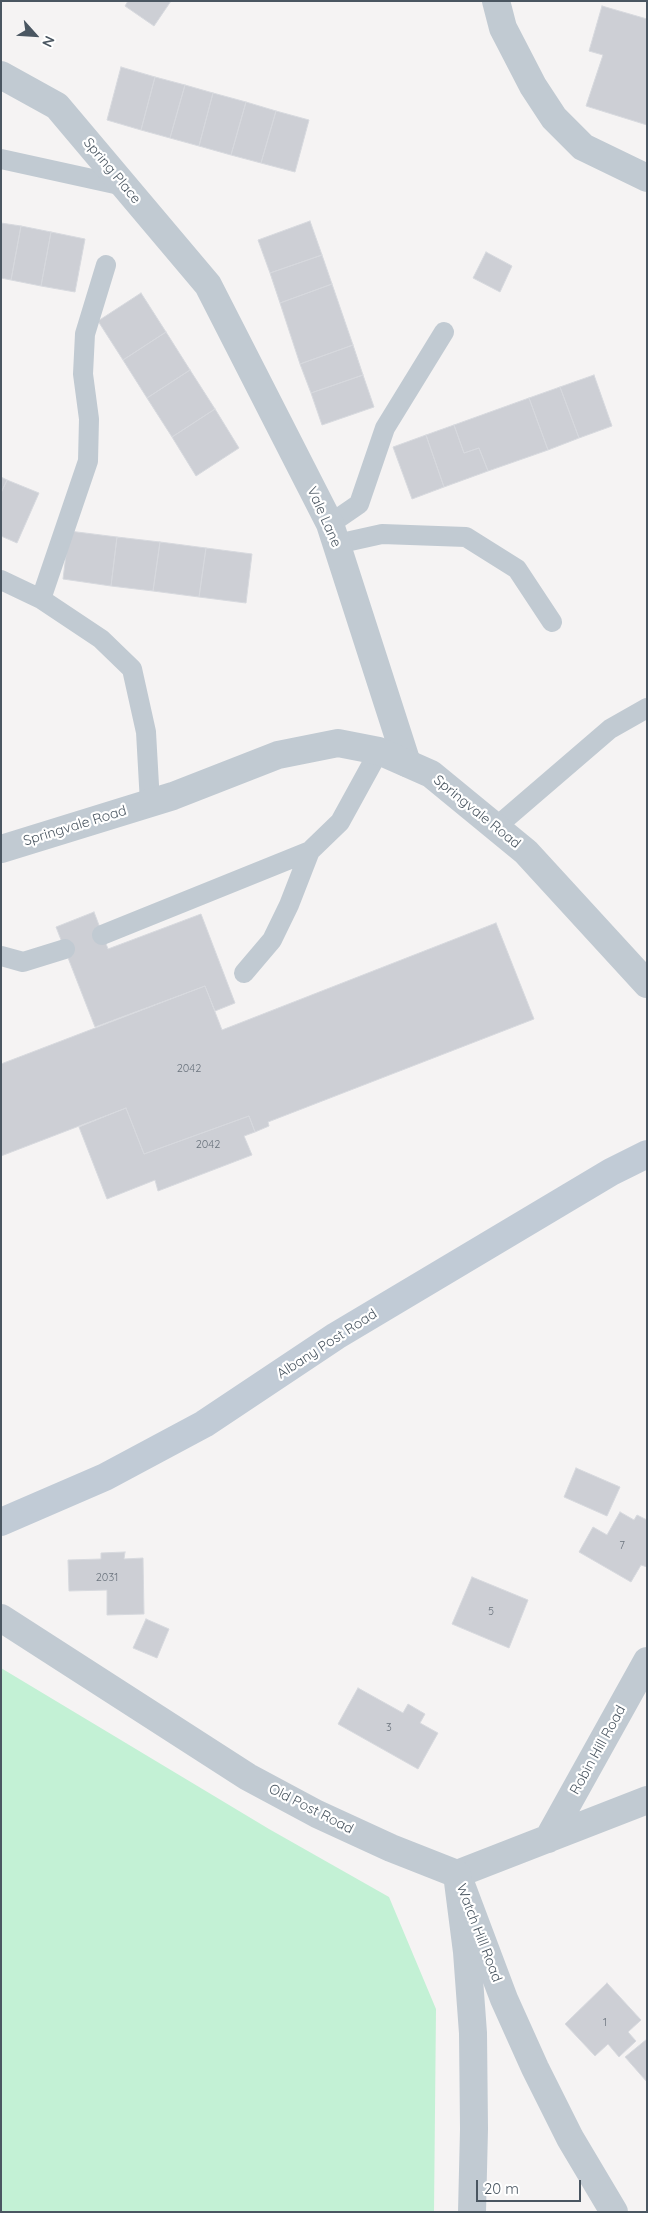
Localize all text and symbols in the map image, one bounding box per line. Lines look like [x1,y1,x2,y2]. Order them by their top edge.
north arrow [10,10,60,60]
text: N [38,33,59,50]
street label: Spring Place [80,135,144,207]
street label: Vale Lane [303,484,345,550]
street label: Springvale Road [430,772,524,852]
street label: Springvale Road [21,802,129,850]
house number: 2042 [177,1062,201,1076]
house number: 2042 [196,1138,220,1152]
street label: Albany Post Road [274,1305,380,1383]
house number: 7 [619,1539,625,1553]
house number: 2031 [96,1571,118,1585]
house number: 5 [488,1605,494,1619]
street label: Robin Hill Road [567,1703,629,1797]
house number: 3 [386,1721,392,1735]
street label: Old Post Road [266,1780,356,1838]
street label: Watch Hill Road [453,1882,505,1984]
house number: 1 [603,2016,607,2030]
scale bar [478,2170,583,2202]
text: 20 m [484,2179,519,2198]

